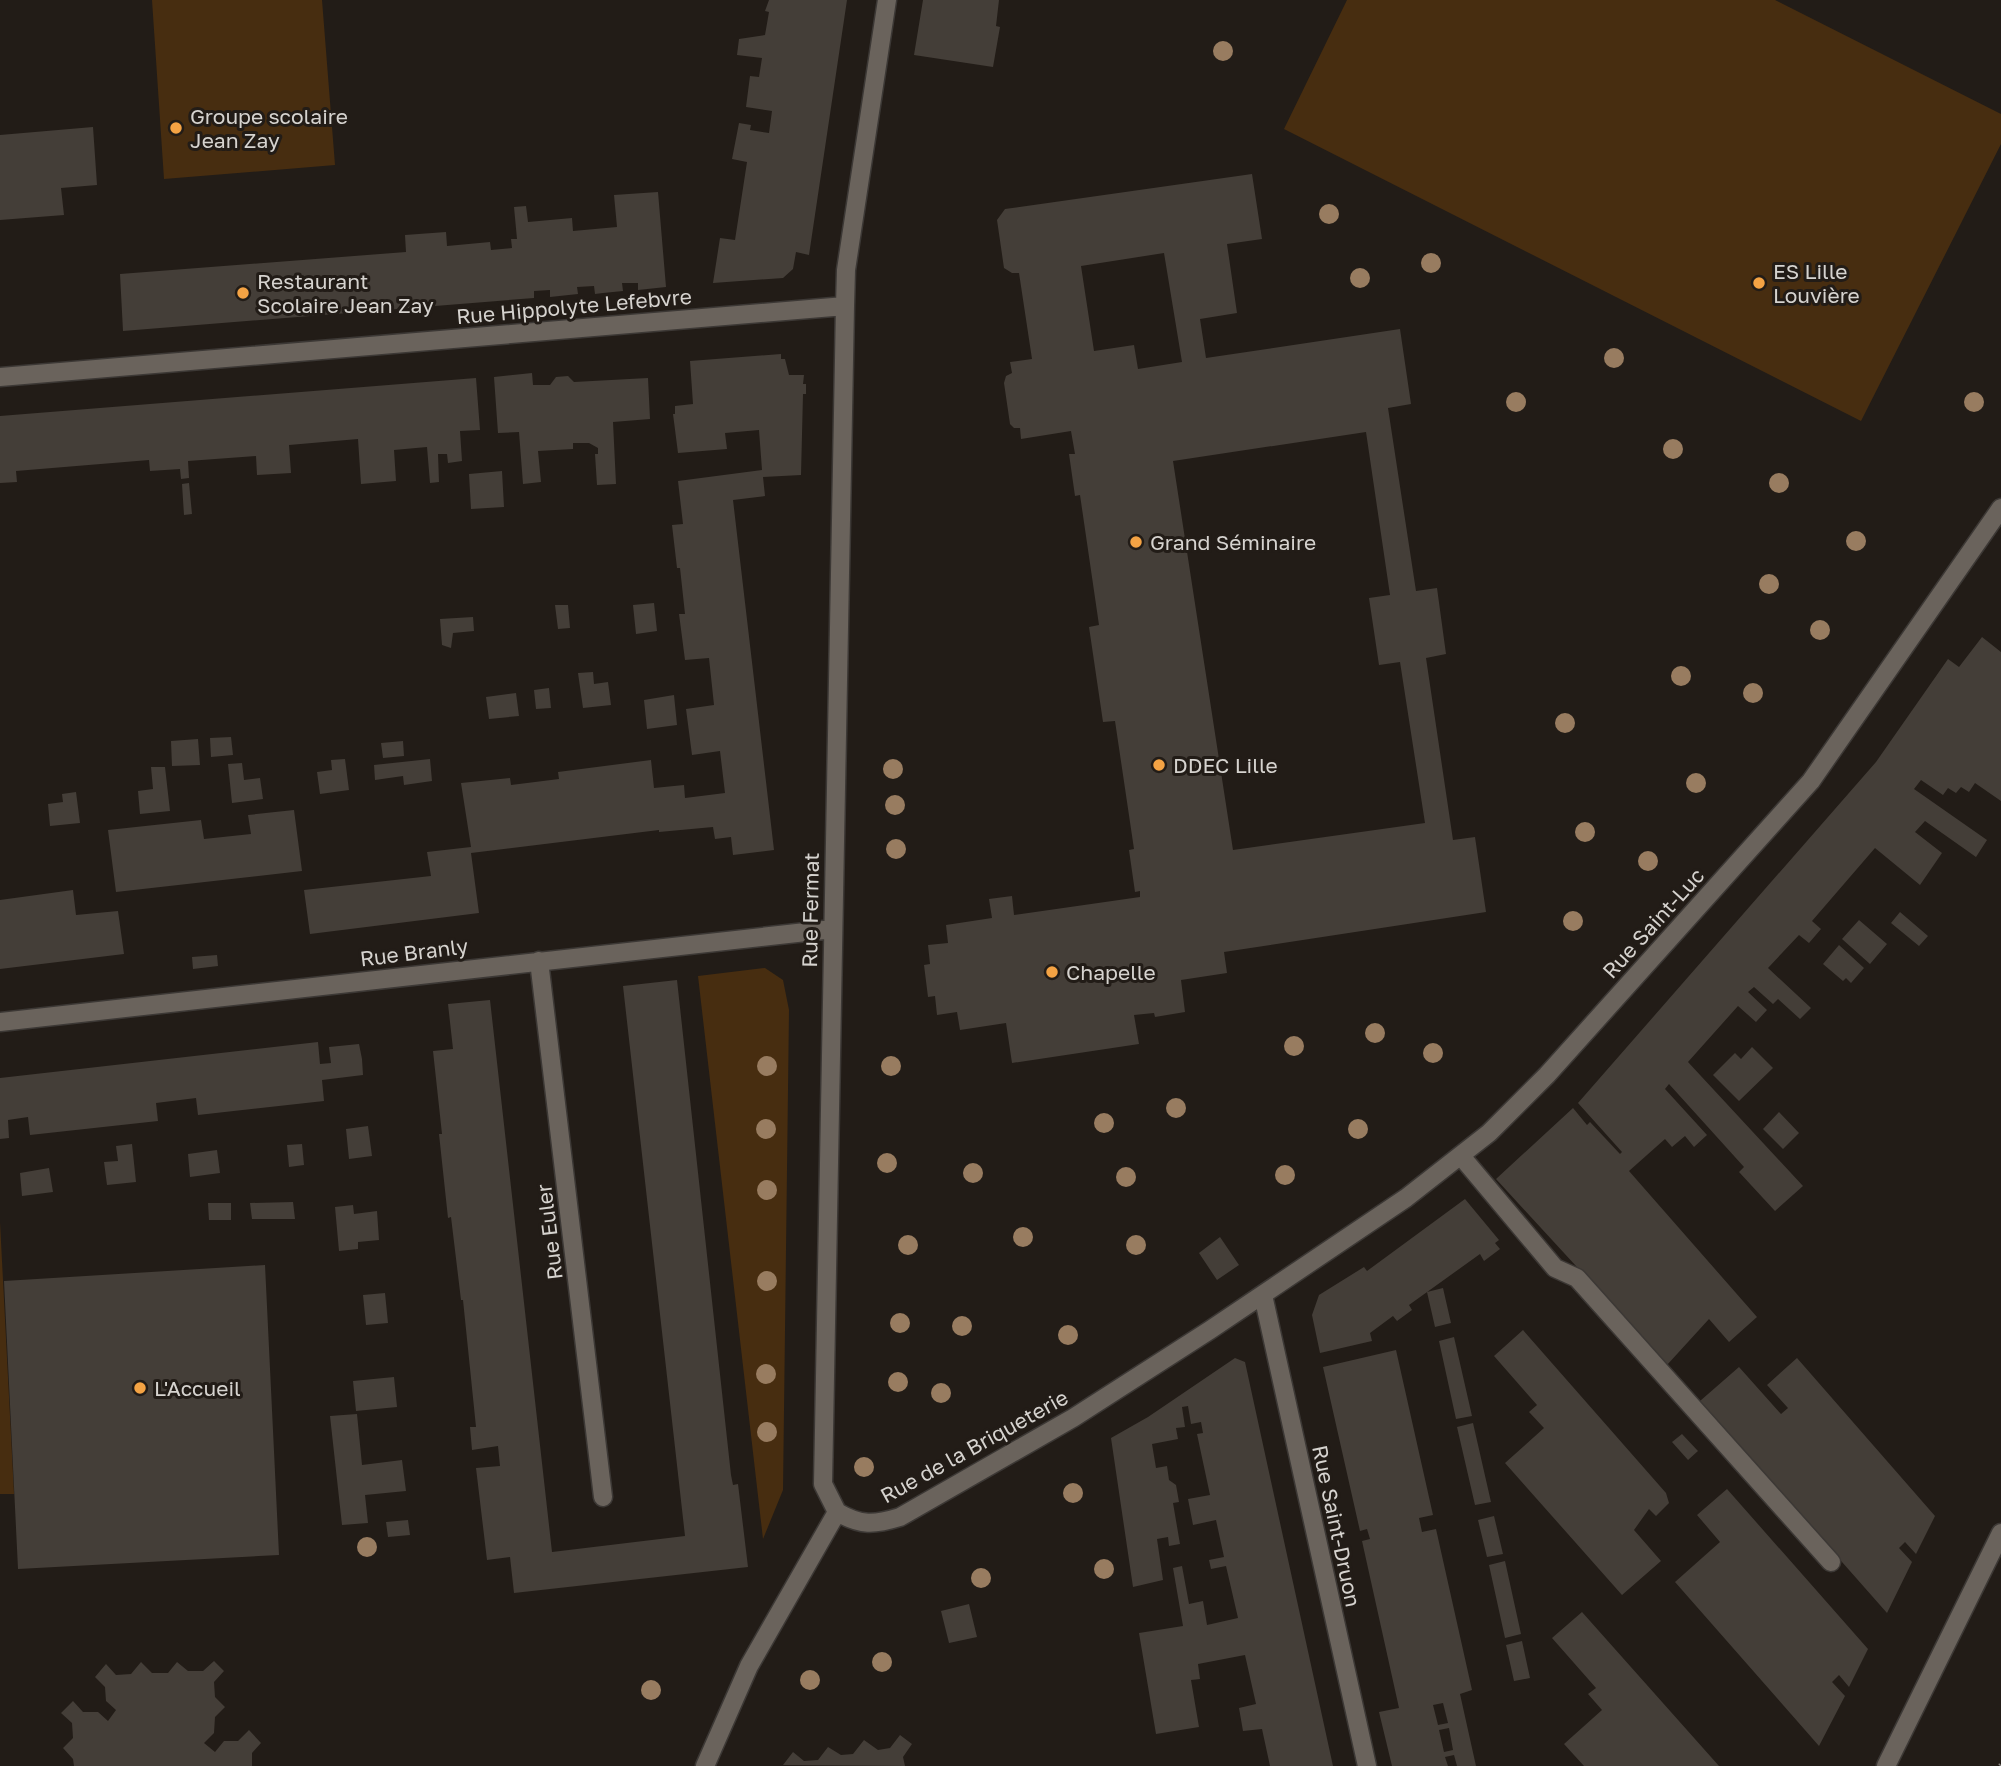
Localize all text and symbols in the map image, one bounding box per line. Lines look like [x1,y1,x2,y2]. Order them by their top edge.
place label: Groupe scolaire Jean Zay [190,103,348,153]
marker: Groupe scolaire Jean Zay [168,120,184,136]
place label: ES Lille Louvière [1773,258,1860,308]
place label: Restaurant Scolaire Jean Zay [257,268,434,318]
marker: ES Lille Louvière [1751,275,1767,291]
street label: Rue Hippolyte Lefebvre [455,283,693,329]
marker: Restaurant Scolaire Jean Zay [235,285,251,301]
place label: Grand Séminaire [1150,529,1316,555]
marker: Grand Séminaire [1128,534,1144,550]
place label: DDEC Lille [1173,752,1278,778]
marker: DDEC Lille [1151,757,1167,773]
street label: Rue Fermat [796,852,824,968]
street label: Rue Saint-Luc [1597,863,1709,983]
street label: Rue Branly [358,932,470,972]
place label: Chapelle [1066,959,1156,985]
marker: Chapelle [1044,964,1060,980]
street label: Rue Euler [530,1183,568,1281]
place label: L'Accueil [154,1375,241,1401]
marker: L'Accueil [132,1380,148,1396]
street label: Rue de la Briqueterie [876,1384,1072,1508]
street label: Rue Saint-Druon [1307,1443,1367,1609]

